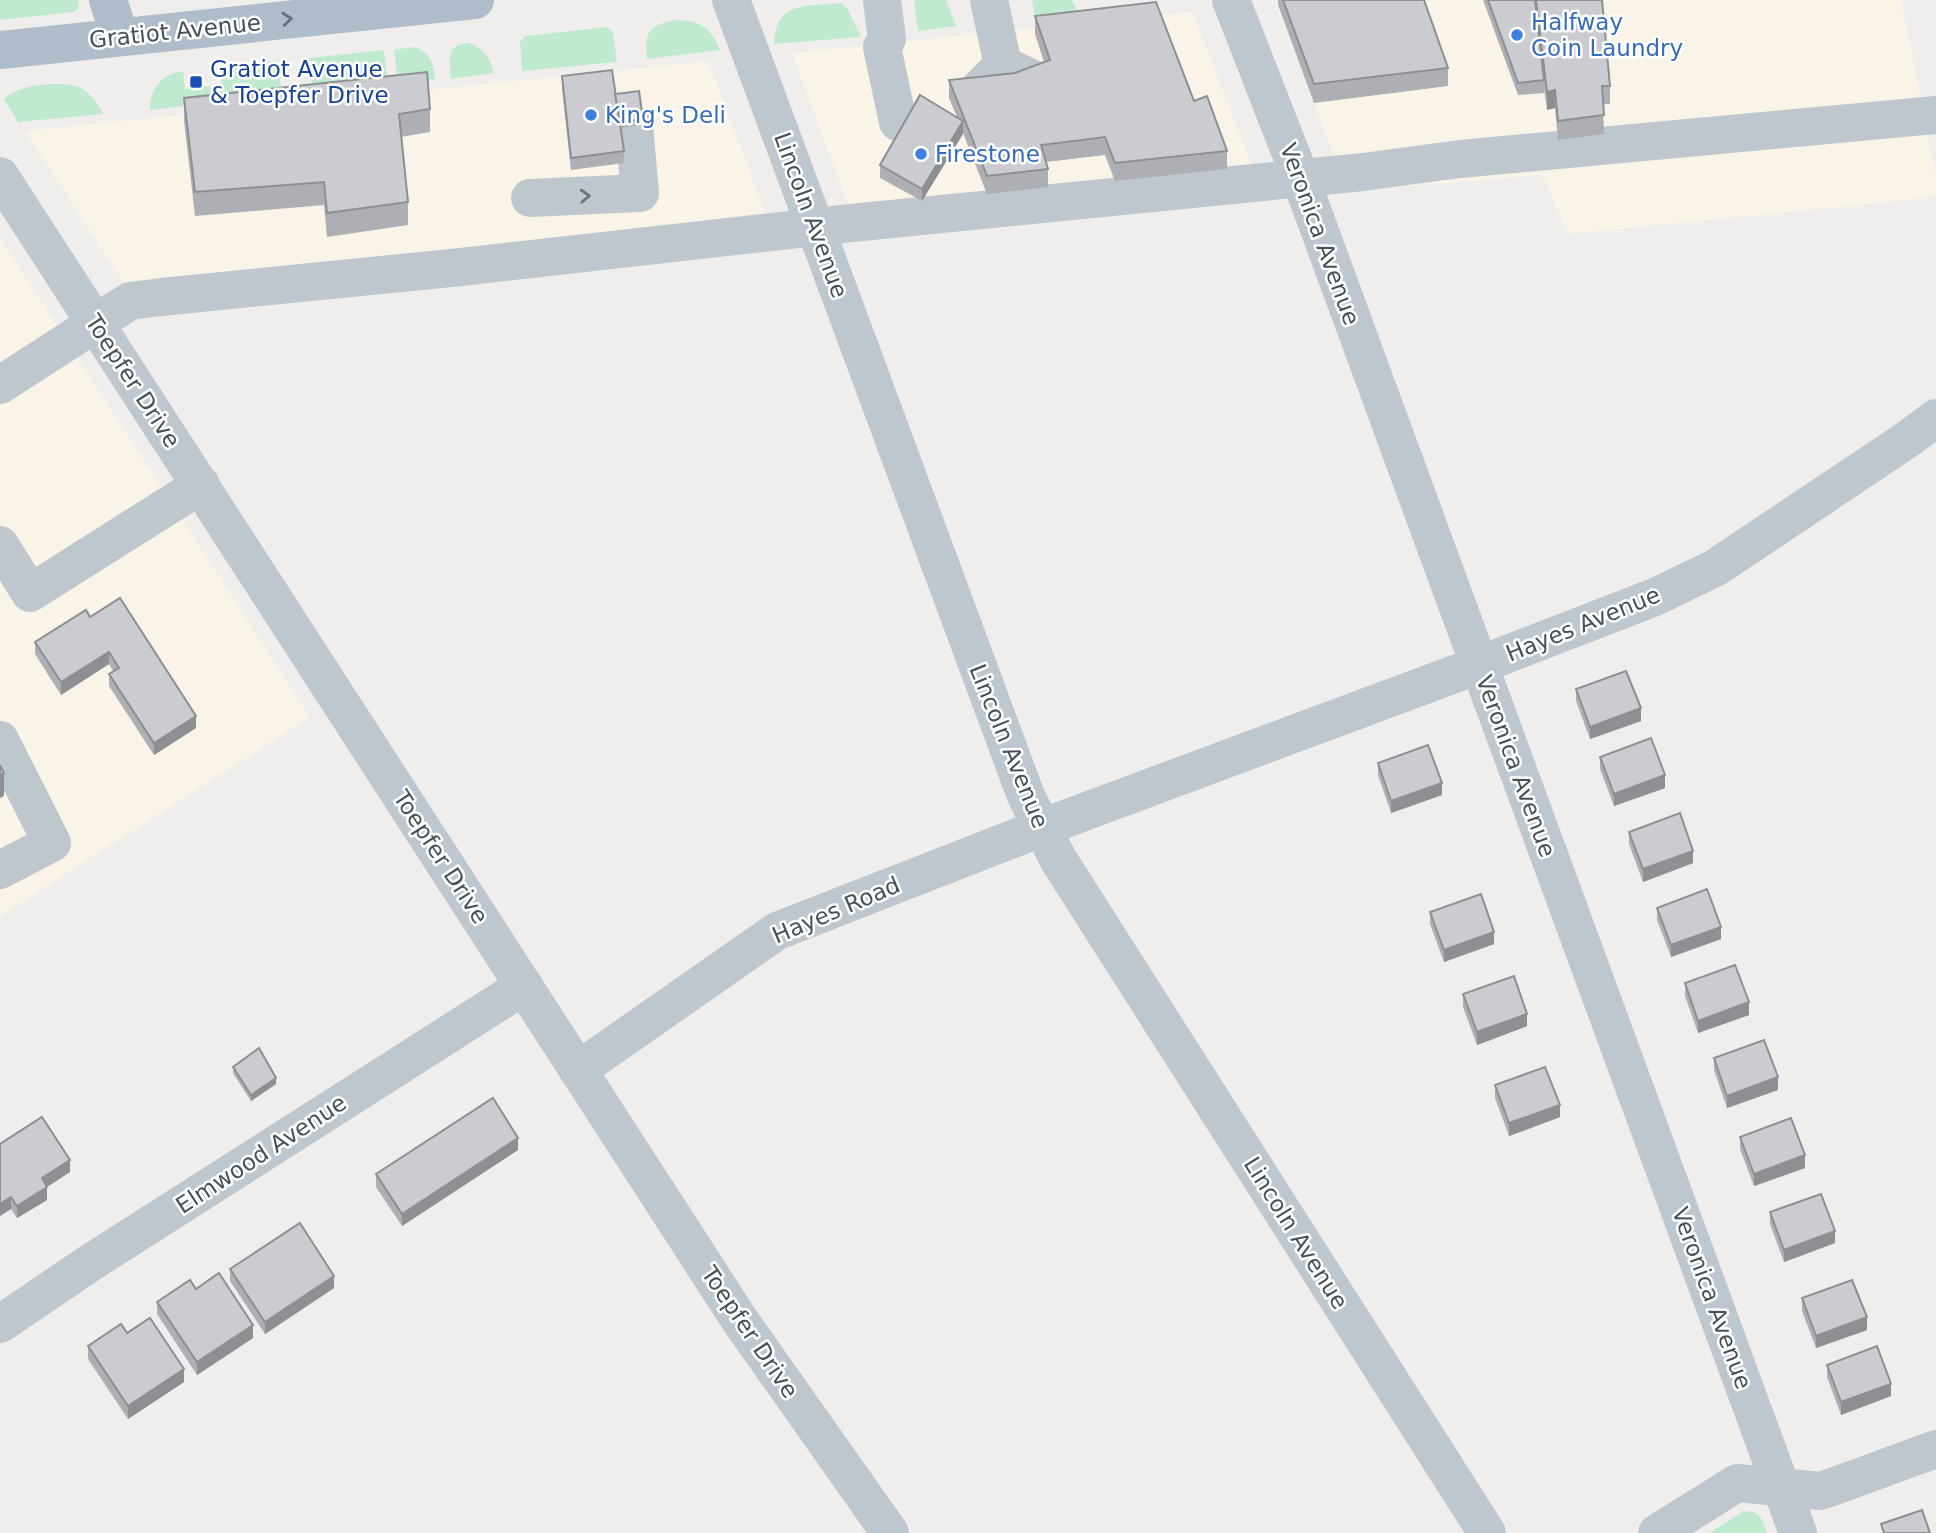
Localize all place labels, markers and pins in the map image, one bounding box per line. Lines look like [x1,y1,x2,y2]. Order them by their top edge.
place label: Halfway Coin Laundry [1531,9,1683,61]
marker: Halfway Coin Laundry [1509,27,1525,43]
place label: Gratiot Avenue & Toepfer Drive [210,56,389,108]
marker: Gratiot Avenue & Toepfer Drive [188,74,204,90]
place label: King's Deli [605,102,726,128]
marker: King's Deli [583,107,599,123]
place label: Firestone [935,141,1040,167]
marker: Firestone [913,146,929,162]

